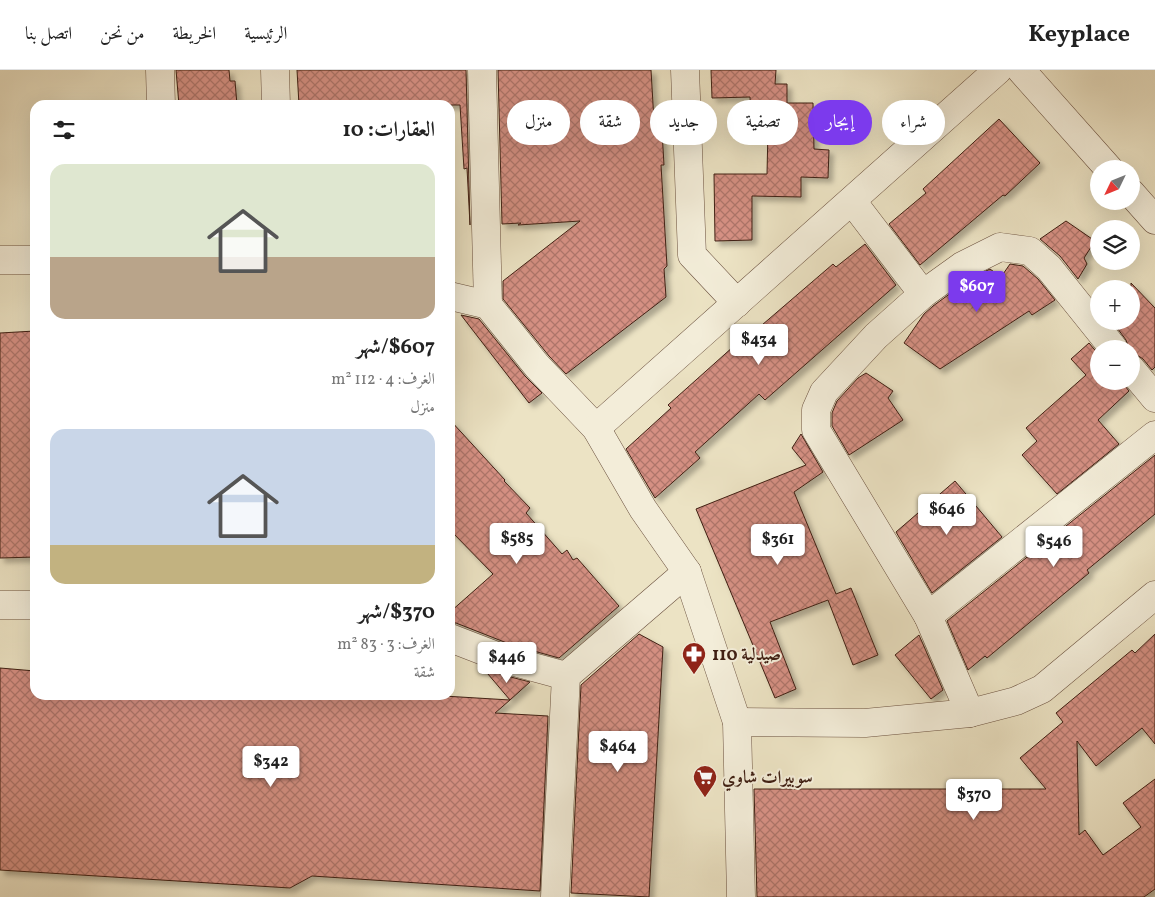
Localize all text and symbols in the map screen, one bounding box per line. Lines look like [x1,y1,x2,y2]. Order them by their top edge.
text: Keyplace [1028,18,1130,52]
text: اتصل بنا [25,22,72,47]
text: من نحن [100,22,144,47]
text: الخريطة [172,22,216,47]
text: الرئيسية [244,22,287,47]
chip: منزل [507,100,570,145]
chip: شقة [580,100,640,145]
chip: جديد [650,100,717,145]
chip: تصفية [727,100,798,145]
chip: إيجار [808,100,872,145]
chip: شراء [882,100,945,145]
icon: filters [50,116,78,144]
text: العقارات: 10 [342,116,435,145]
north arrow [1090,160,1140,210]
map controls [1090,160,1140,390]
icon: home [198,196,288,286]
button: layers [1090,220,1140,270]
pin: $607 [947,270,1007,313]
text: $607 [959,276,995,298]
button: + [1090,280,1140,330]
pin: $434 [729,324,789,366]
text: $434 [741,329,777,351]
text: $607/شهر [357,333,435,362]
button: − [1090,340,1140,390]
text: الغرف: 4 · 112 m² [331,369,435,391]
text: منزل [410,397,435,419]
icon: home [198,461,288,551]
pin: $646 [917,494,977,536]
text: $646 [929,499,965,521]
pin: $585 [487,522,547,565]
pin: $361 [748,524,808,566]
pin: $546 [1024,526,1084,568]
text: $585 [501,528,533,550]
text: $361 [762,529,794,551]
text: $546 [1036,531,1072,553]
text: $370/شهر [358,598,435,627]
text: الغرف: 3 · 83 m² [337,634,435,656]
pharmacy icon: صيدلية 110 [681,641,707,675]
pin: $446 [477,642,537,684]
place label: صيدلية 110 [712,643,781,668]
text: $446 [488,647,526,669]
text: شقة [414,662,435,684]
pin: $464 [588,730,648,773]
text: $464 [600,736,636,758]
pin: $342 [241,746,301,788]
text: $342 [253,751,289,773]
supermarket icon: سوبيرات شاوي [692,764,718,798]
place label: سوبيرات شاوي [722,766,813,792]
pin: $370 [944,778,1004,821]
text: $370 [957,784,991,806]

